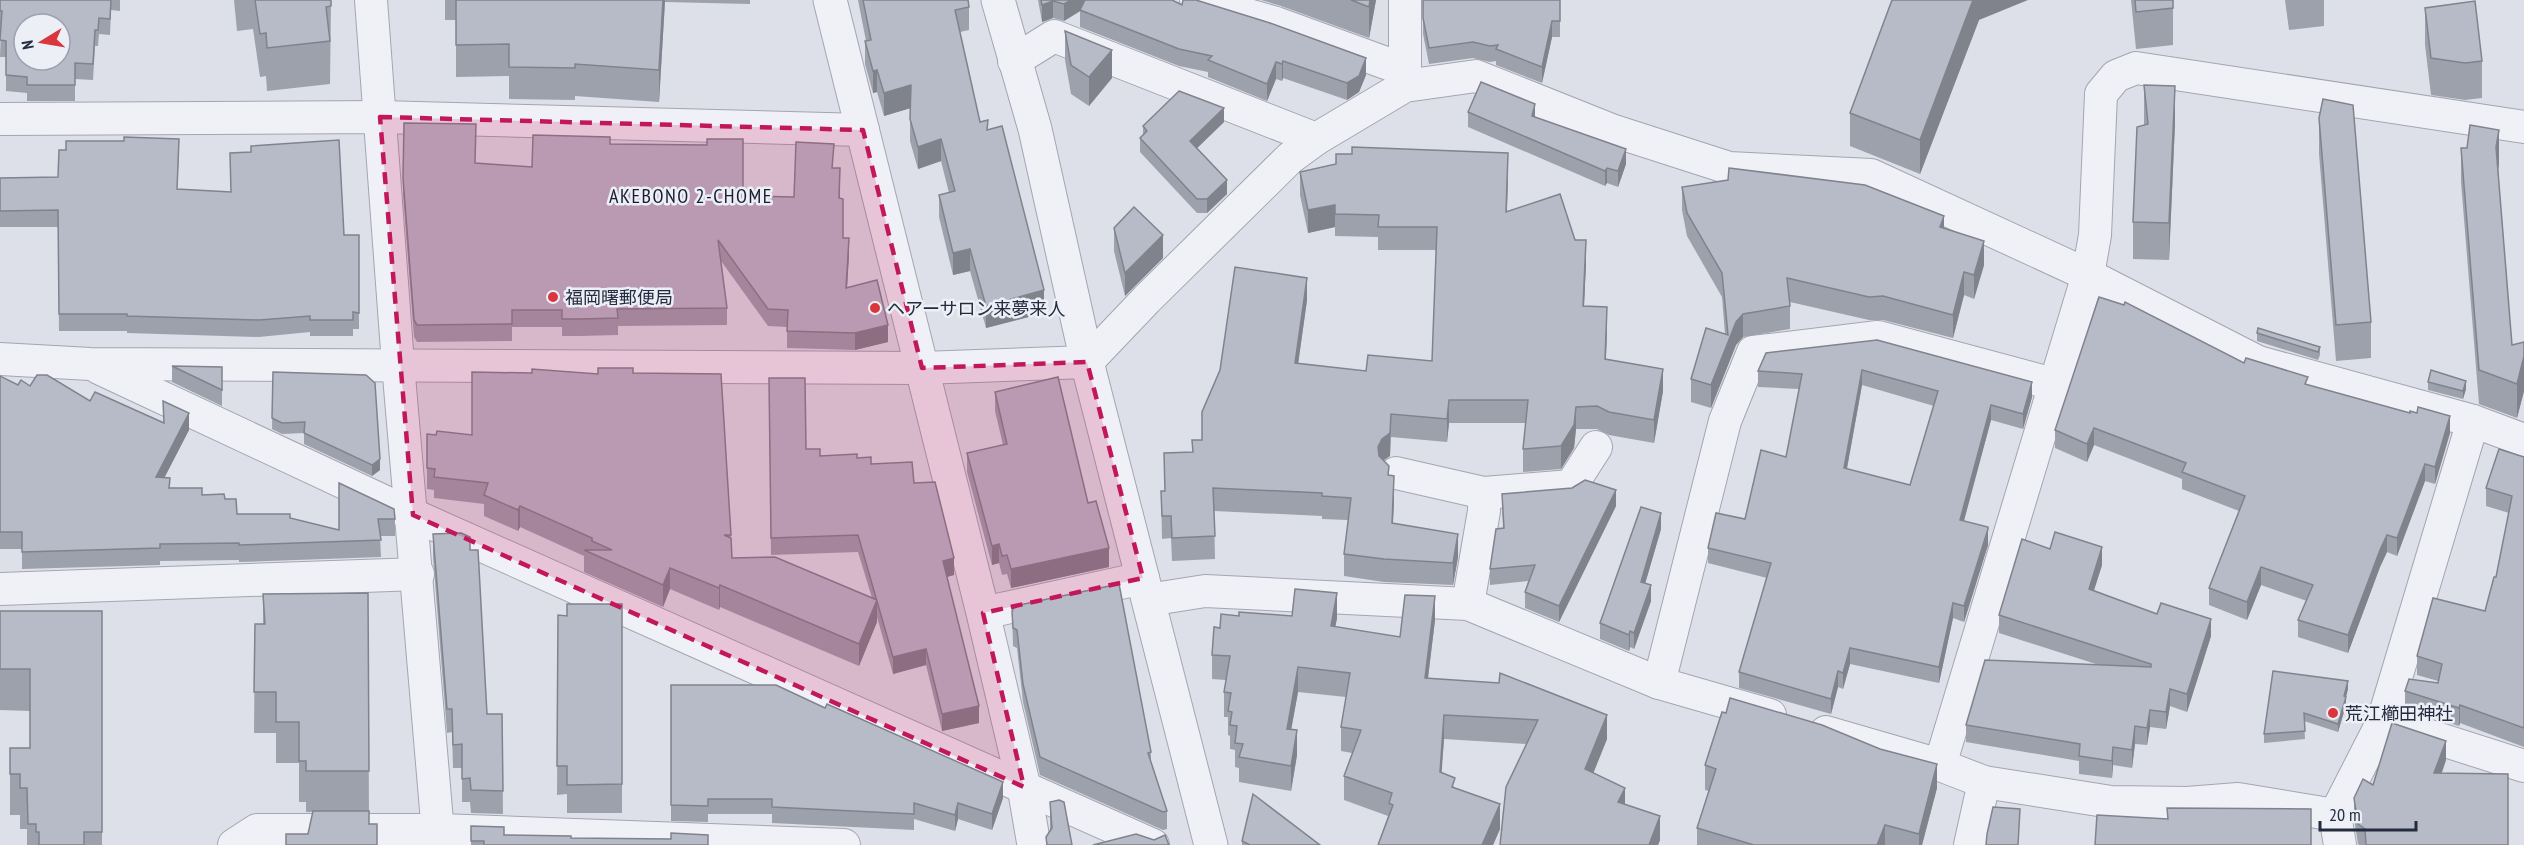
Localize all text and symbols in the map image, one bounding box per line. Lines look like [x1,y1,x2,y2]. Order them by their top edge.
north arrow [12,12,72,72]
text: N [17,39,38,51]
district label: AKEBONO 2-CHOME [609,183,773,209]
place label: 福岡曙郵便局 [565,286,673,309]
marker: 福岡曙郵便局 [546,290,560,304]
place label: ヘアーサロン来夢来人 [887,297,1066,320]
marker: ヘアーサロン来夢来人 [868,301,882,315]
place label: 荒江櫛田神社 [2345,702,2453,725]
marker: 荒江櫛田神社 [2326,706,2340,720]
scale bar [2320,794,2416,832]
text: 20 m [2329,803,2361,826]

